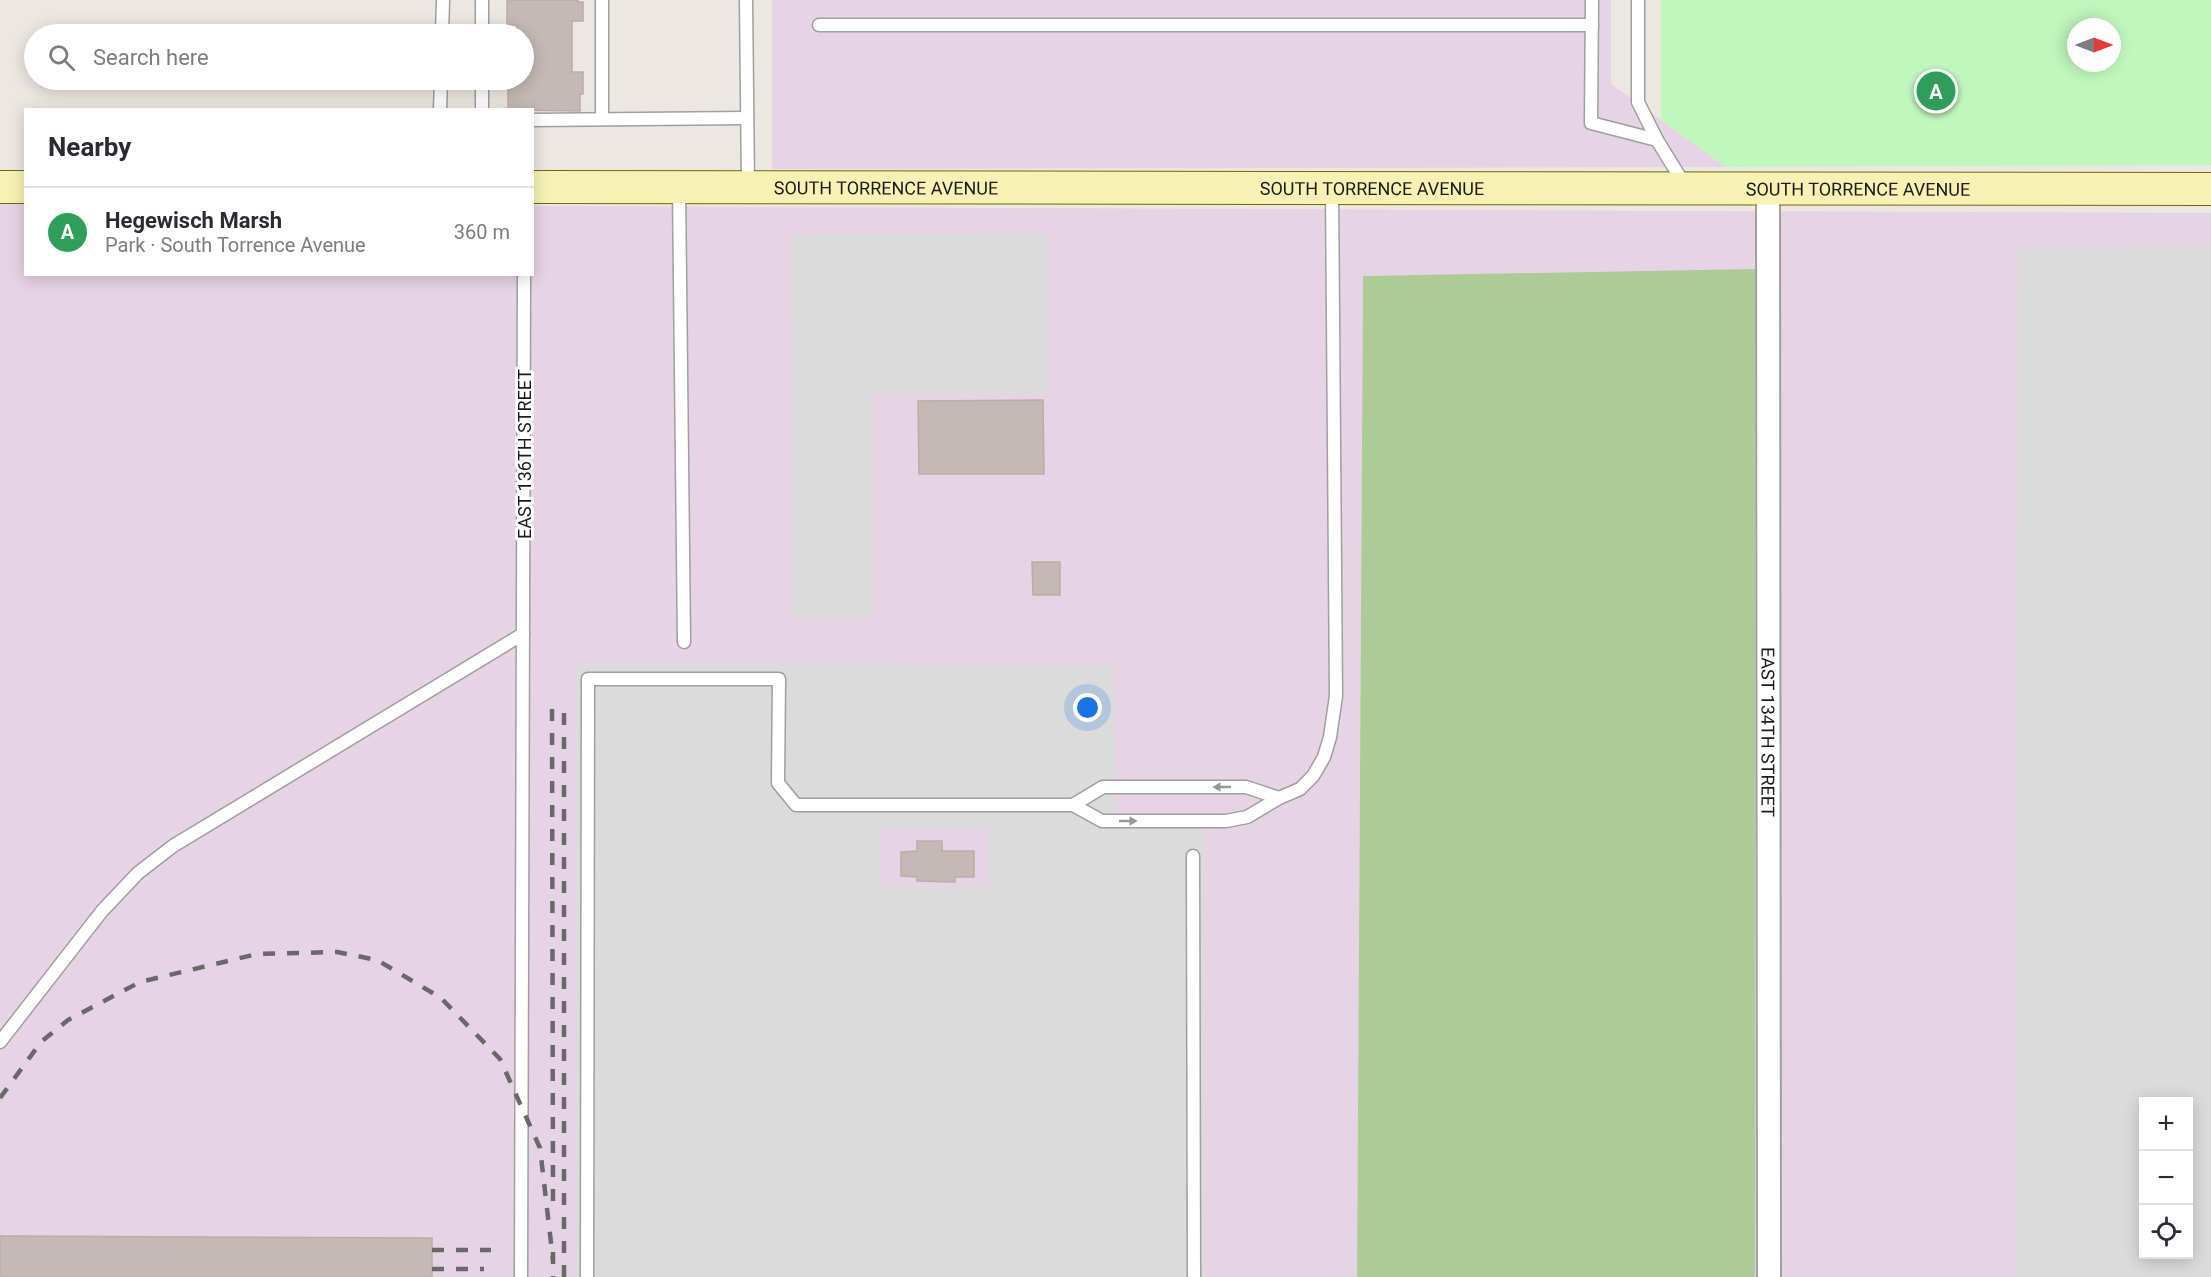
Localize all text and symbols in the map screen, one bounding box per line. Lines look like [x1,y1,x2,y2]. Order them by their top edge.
north arrow [2067,18,2121,72]
search box [24,24,534,90]
icon: search [45,41,78,74]
text: Search here [93,45,209,70]
pin: A [1916,68,1956,113]
text: Nearby [48,132,131,162]
street label: SOUTH TORRENCE AVENUE [774,177,998,198]
street label: SOUTH TORRENCE AVENUE [1260,177,1484,199]
street label: SOUTH TORRENCE AVENUE [1746,178,1970,199]
text: Hegewisch Marsh [105,208,282,233]
text: A [61,220,74,244]
text: 360 m [454,220,510,244]
text: Park · South Torrence Avenue [105,233,366,257]
street label: EAST 136TH STREET [514,369,535,539]
street label: EAST 134TH STREET [1758,647,1779,817]
your location [1073,693,1102,722]
one-way arrow [1212,782,1231,792]
one-way arrow [1118,816,1137,826]
map controls [2139,1097,2193,1259]
button: + [2139,1097,2193,1151]
button: − [2139,1151,2193,1205]
button: locate [2139,1205,2193,1259]

